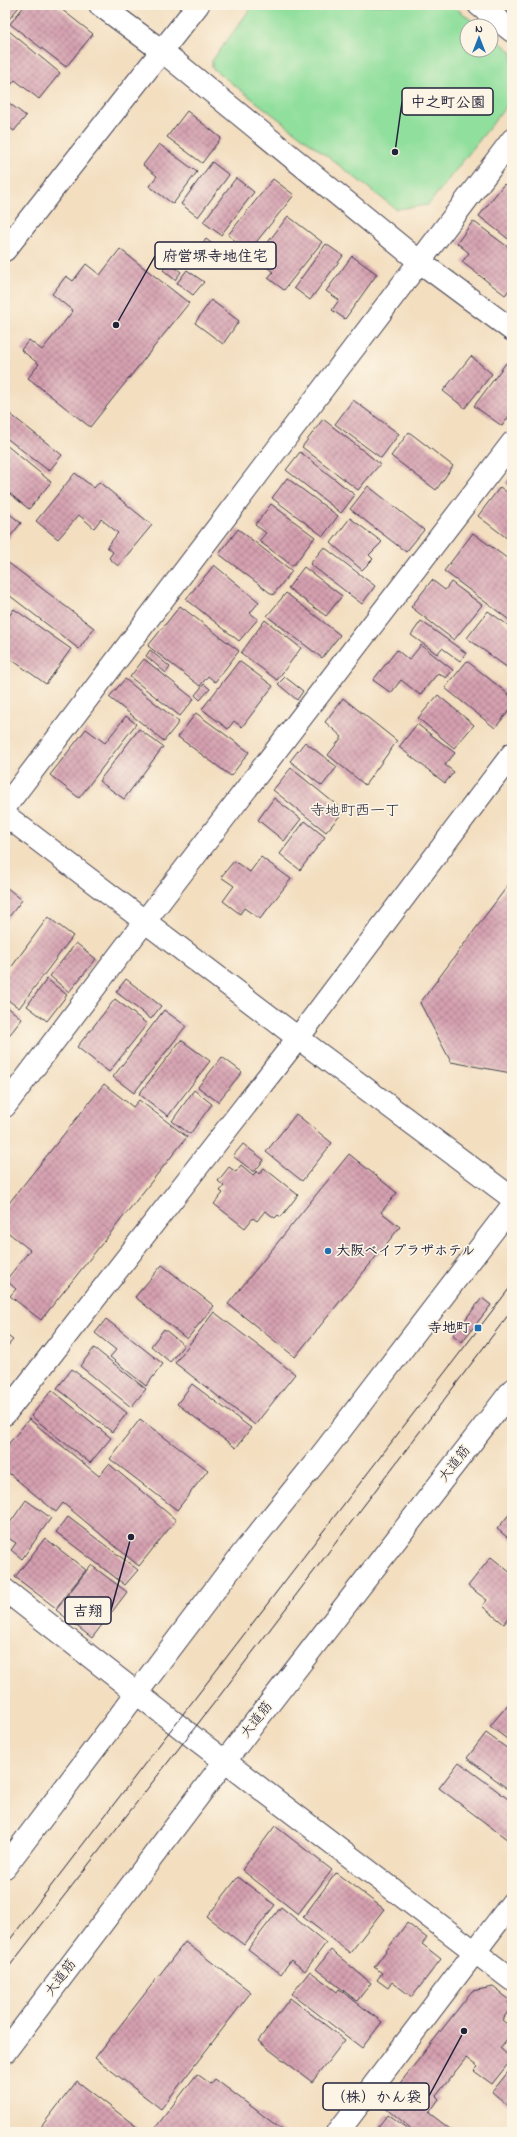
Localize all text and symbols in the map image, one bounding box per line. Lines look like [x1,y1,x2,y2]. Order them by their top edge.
north arrow [459,18,499,58]
text: N [475,21,483,37]
callout: 中之町公園 [402,88,493,115]
text: 中之町公園 [410,92,486,114]
callout: 府営堺寺地住宅 [155,242,276,269]
text: 府営堺寺地住宅 [162,246,268,268]
district label: 寺地町西一丁 [310,800,400,822]
place label: 大阪ベイプラザホテル [336,1241,475,1262]
marker: 大阪ベイプラザホテル [323,1246,333,1256]
place label: 寺地町 [428,1318,470,1339]
marker: 寺地町 [473,1323,483,1333]
street label: 大道筋 [434,1441,476,1487]
callout: 吉翔 [65,1597,111,1624]
text: 吉翔 [73,1601,103,1623]
street label: 大道筋 [236,1697,278,1743]
street label: 大道筋 [40,1955,82,2001]
callout: （株）かん袋 [323,2083,429,2110]
text: （株）かん袋 [331,2087,421,2109]

